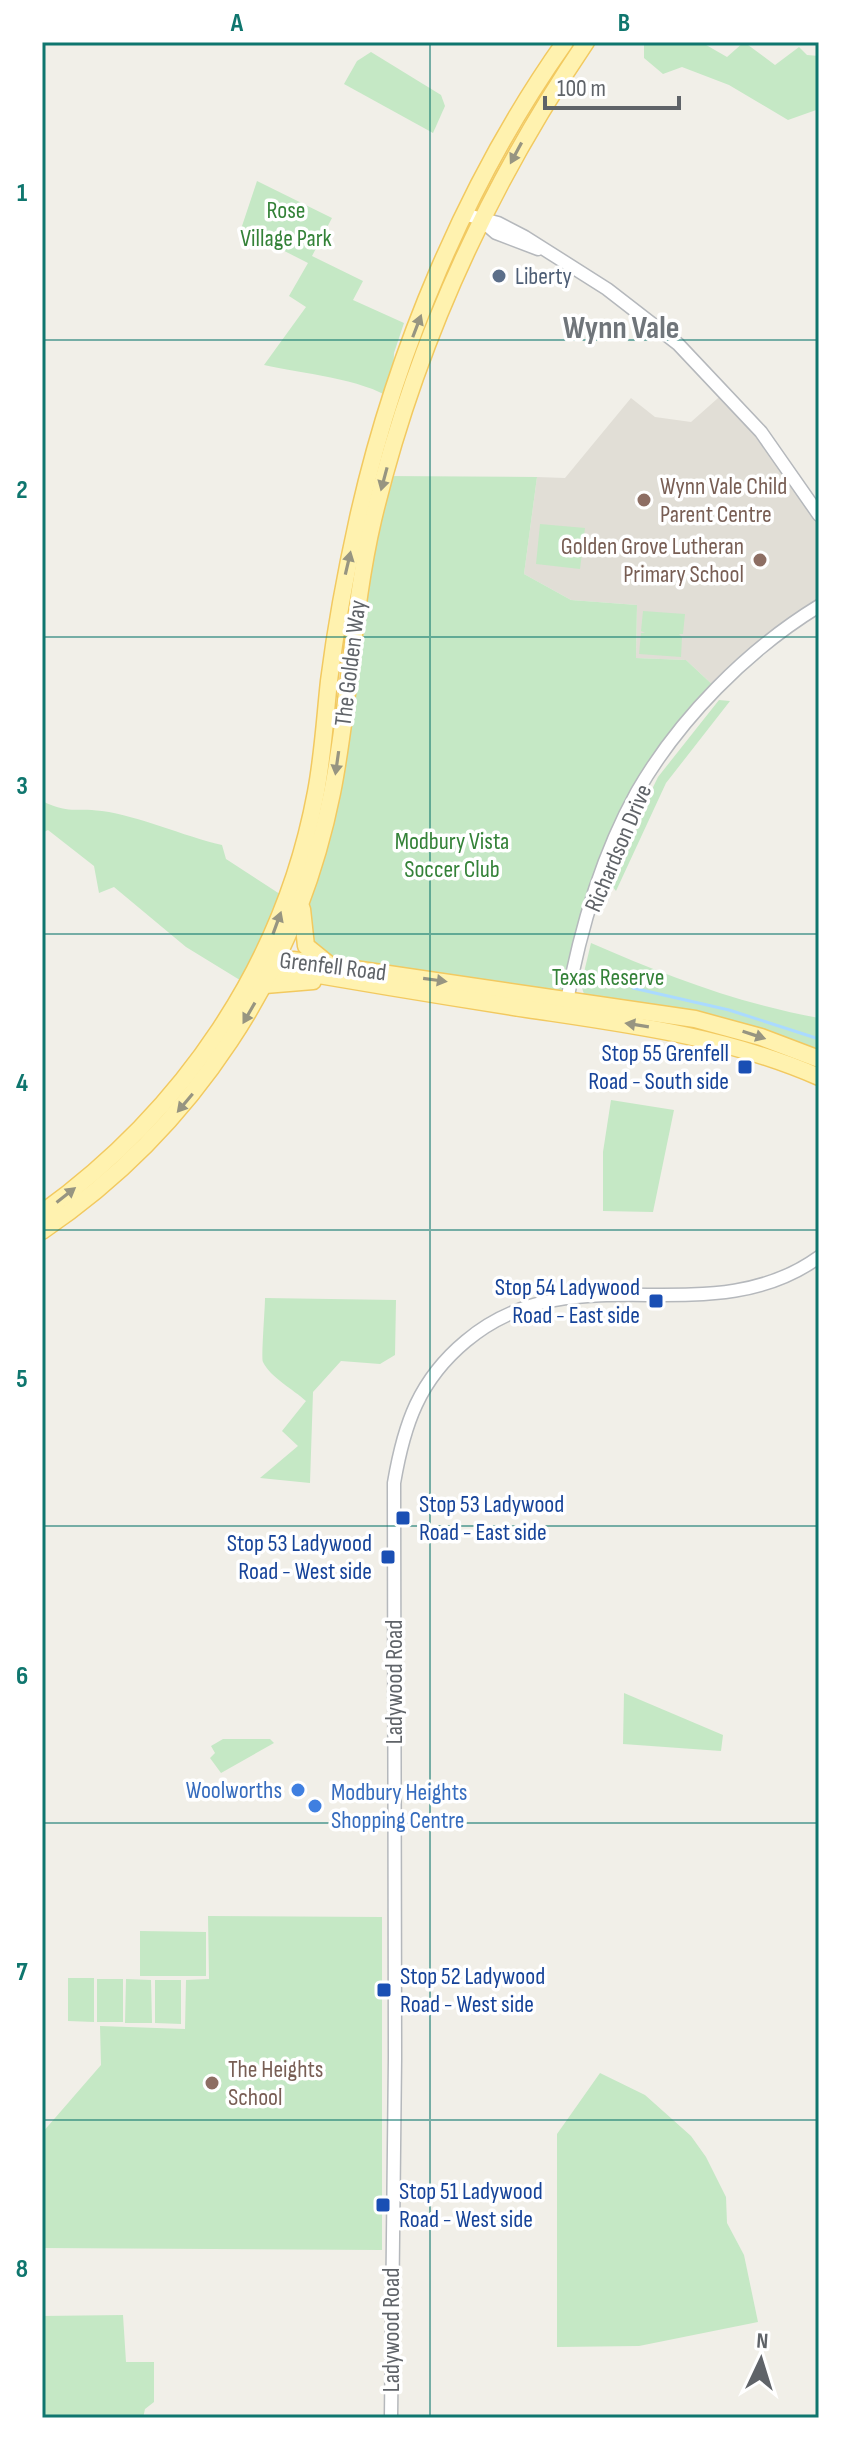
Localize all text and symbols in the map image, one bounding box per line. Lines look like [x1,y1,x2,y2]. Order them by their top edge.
text: A [230,8,244,39]
text: B [618,8,630,39]
scale bar [545,60,679,110]
text: 100 m [557,74,606,103]
one-way arrow [509,142,523,164]
text: 1 [17,178,27,209]
park label: Rose Village Park [240,196,332,253]
place label: Liberty [515,262,572,291]
marker: Liberty [490,267,508,285]
district label: Wynn Vale [563,309,679,348]
one-way arrow [411,314,424,338]
one-way arrow [377,467,390,491]
place label: Wynn Vale Child Parent Centre [660,472,787,529]
text: 2 [16,475,28,506]
marker: Wynn Vale Child Parent Centre [635,491,653,509]
place label: Golden Grove Lutheran Primary School [561,532,744,589]
one-way arrow [342,551,355,576]
marker: Golden Grove Lutheran Primary School [751,551,769,569]
street label: The Golden Way [328,598,373,728]
one-way arrow [330,750,343,775]
text: 3 [16,771,28,802]
street label: Richardson Drive [579,780,658,916]
park label: Modbury Vista Soccer Club [395,827,509,884]
one-way arrow [271,911,284,935]
street label: Grenfell Road [278,946,388,987]
park label: Texas Reserve [552,963,664,992]
one-way arrow [423,974,448,987]
one-way arrow [242,1002,256,1024]
one-way arrow [624,1018,649,1031]
one-way arrow [742,1029,766,1042]
place label: Stop 55 Grenfell Road - South side [588,1039,729,1096]
marker: Stop 55 Grenfell Road - South side [736,1058,754,1076]
text: 4 [16,1068,28,1099]
one-way arrow [177,1092,194,1112]
one-way arrow [56,1188,76,1204]
place label: Stop 54 Ladywood Road - East side [495,1273,640,1330]
marker: Stop 54 Ladywood Road - East side [647,1292,665,1310]
text: 5 [16,1364,28,1395]
place label: Stop 53 Ladywood Road - East side [419,1490,564,1547]
marker: Stop 53 Ladywood Road - East side [394,1509,412,1527]
place label: Stop 53 Ladywood Road - West side [227,1529,372,1586]
marker: Stop 53 Ladywood Road - West side [379,1548,397,1566]
street label: Ladywood Road [380,1620,409,1744]
text: 6 [16,1661,28,1692]
place label: Woolworths [186,1776,282,1805]
place label: Modbury Heights Shopping Centre [331,1778,467,1835]
marker: Woolworths [289,1781,307,1799]
marker: Modbury Heights Shopping Centre [306,1797,324,1815]
text: 7 [16,1957,28,1988]
place label: Stop 52 Ladywood Road - West side [400,1962,545,2019]
marker: Stop 52 Ladywood Road - West side [375,1981,393,1999]
place label: The Heights School [228,2055,323,2112]
marker: The Heights School [203,2074,221,2092]
place label: Stop 51 Ladywood Road - West side [399,2177,543,2234]
marker: Stop 51 Ladywood Road - West side [374,2196,392,2214]
text: 8 [16,2254,28,2285]
street label: Ladywood Road [377,2268,406,2392]
north arrow [721,2320,801,2400]
text: N [755,2328,769,2355]

